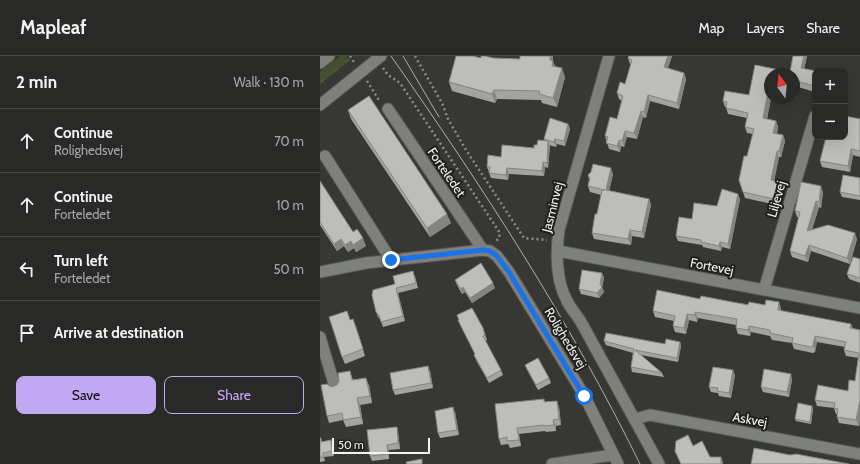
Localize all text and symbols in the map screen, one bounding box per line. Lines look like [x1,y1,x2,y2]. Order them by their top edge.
text: Mapleaf [20,16,87,39]
text: Map [699,19,724,37]
text: Layers [746,19,784,37]
text: Share [806,19,840,37]
north arrow [764,68,800,104]
map controls [812,68,848,140]
button: + [812,68,848,104]
text: 2 min [16,72,57,92]
text: Walk · 130 m [233,74,304,90]
button: − [812,104,848,140]
text: Continue [54,124,113,142]
icon: ahead [16,130,38,152]
text: 70 m [274,133,304,149]
text: Rolighedsvej [54,142,123,158]
street label: Forteledet [425,144,470,200]
street label: Liljevej [763,179,790,219]
street label: Jasminvej [538,180,567,235]
text: Continue [54,188,113,206]
icon: ahead [16,194,38,216]
text: 10 m [276,197,304,213]
text: Forteledet [54,206,110,222]
route end [382,251,400,269]
text: Turn left [54,252,108,270]
street label: Fortevej [689,254,735,279]
icon: left [16,258,38,280]
text: 50 m [274,261,304,277]
text: Forteledet [54,270,110,286]
street label: Rolighedsvej [541,304,591,372]
icon: arrive [16,322,38,344]
text: Arrive at destination [54,324,184,342]
button: Save [16,376,156,414]
button: Share [164,376,304,414]
route start [575,387,593,405]
street label: Askvej [731,408,769,431]
scale bar [332,436,430,455]
text: 50 m [338,438,364,452]

